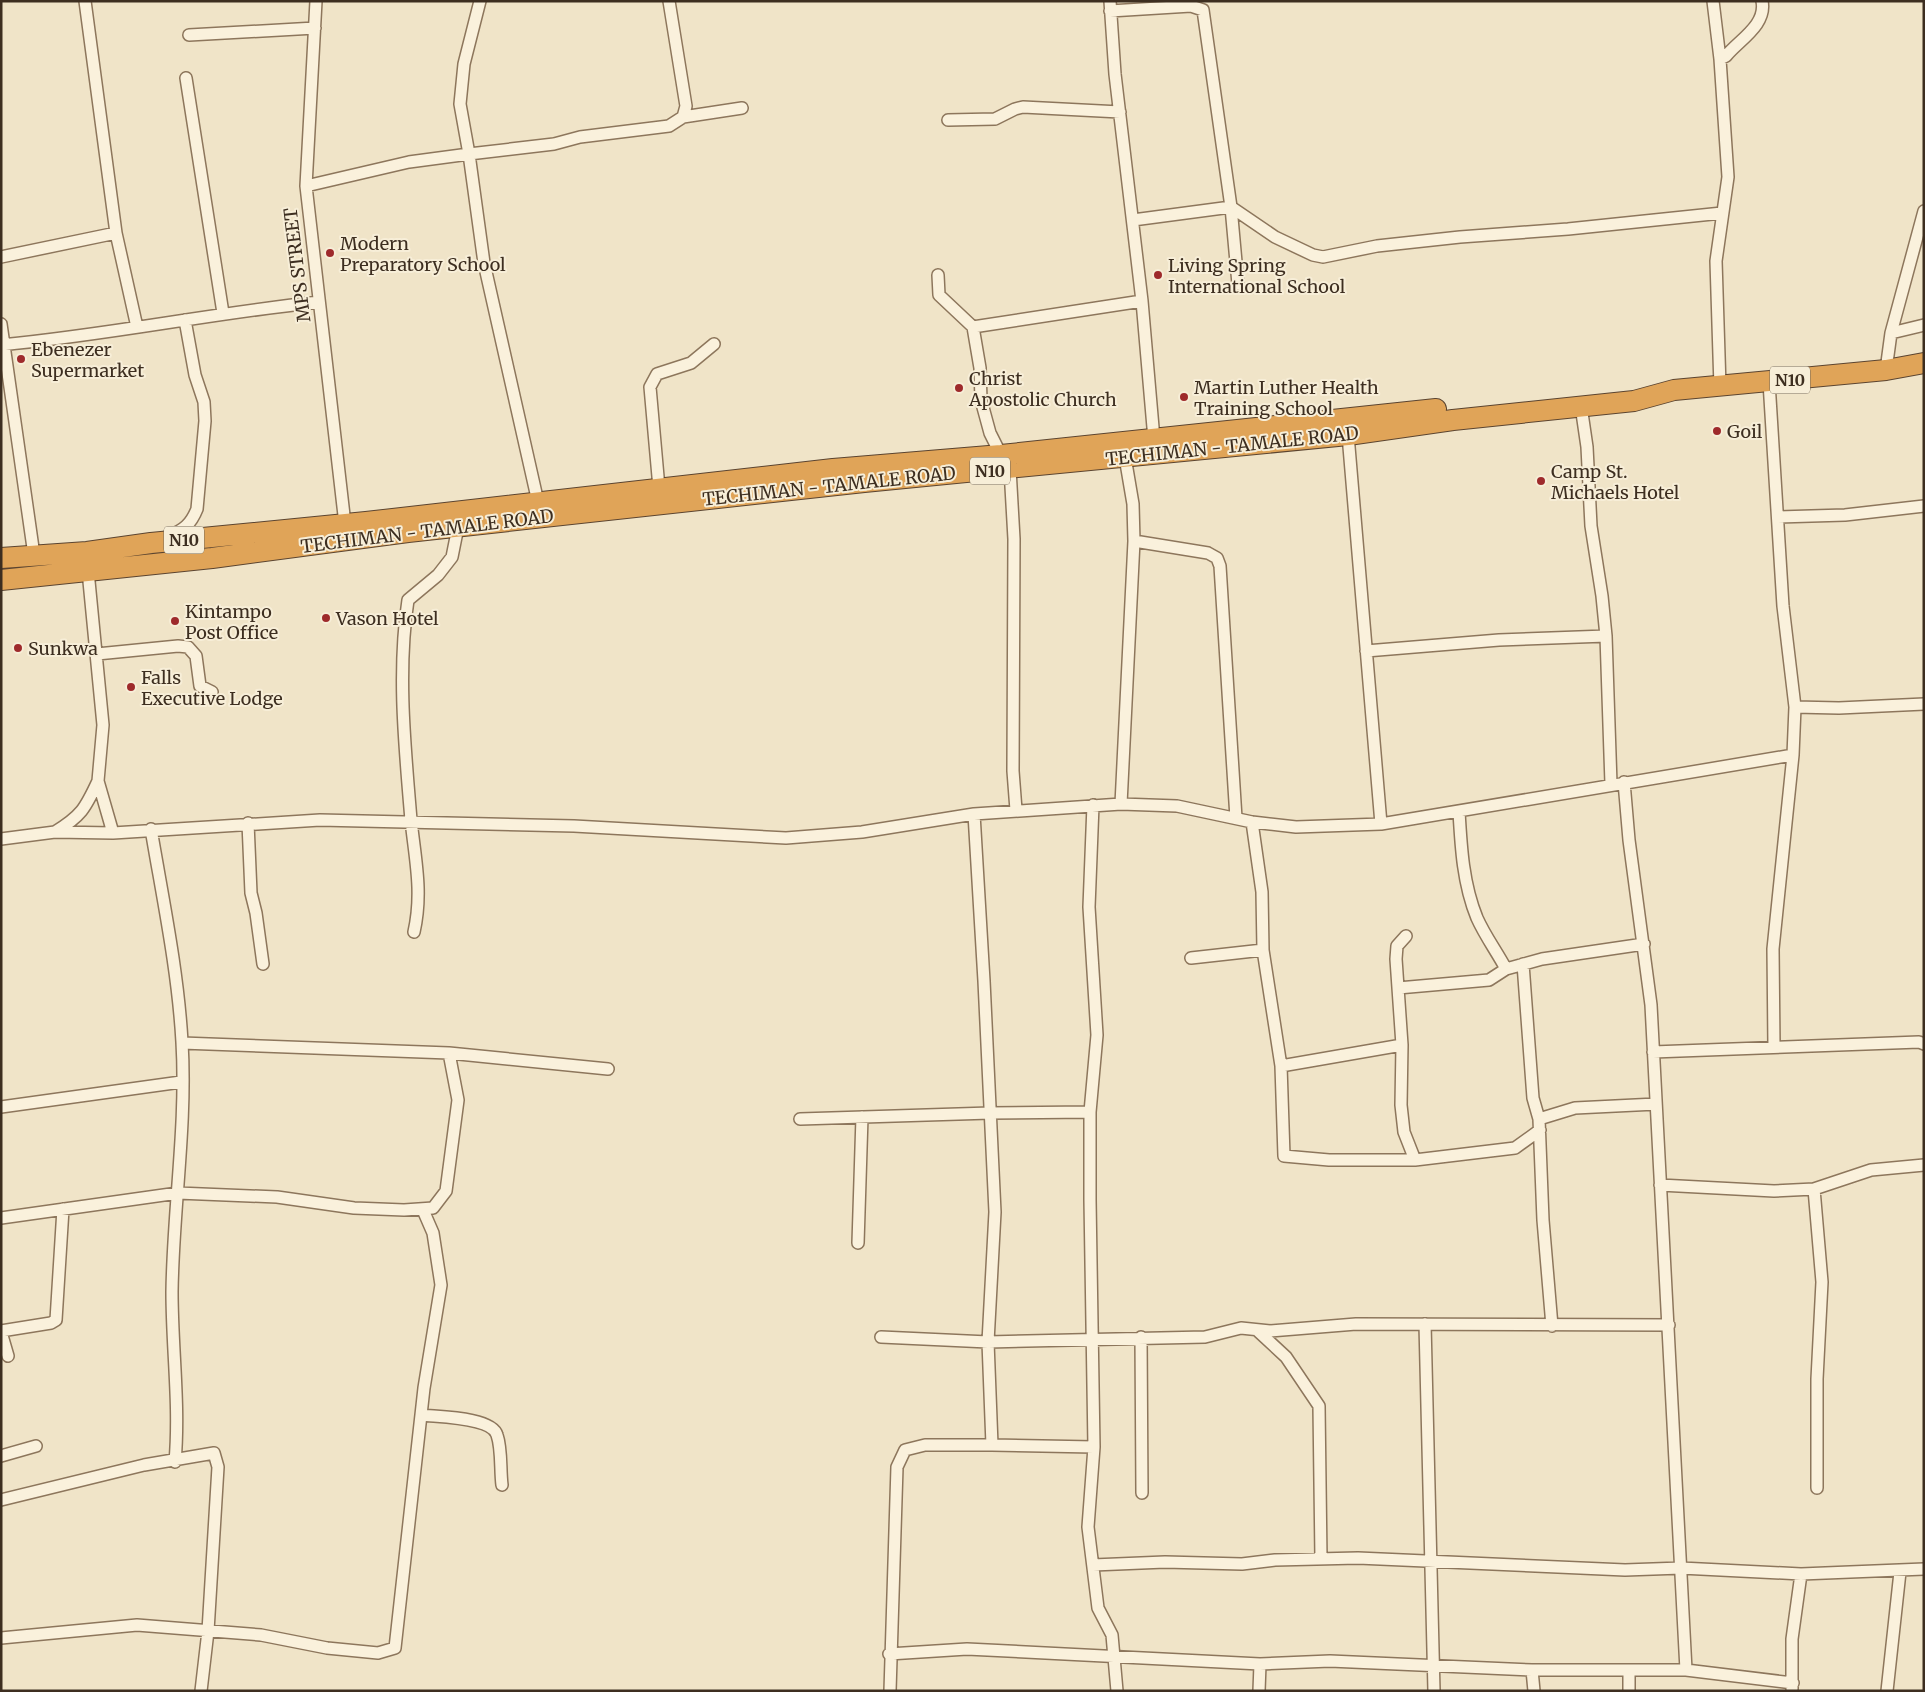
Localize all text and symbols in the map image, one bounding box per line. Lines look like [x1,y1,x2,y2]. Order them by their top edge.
street label: MPS STREET [279,206,315,324]
place label: Modern Preparatory School [340,232,506,276]
marker: Modern Preparatory School [324,247,336,259]
place label: Living Spring International School [1168,254,1346,298]
marker: Living Spring International School [1152,269,1164,281]
place label: Ebenezer Supermarket [31,338,144,382]
marker: Ebenezer Supermarket [15,353,27,365]
road number: N10 [1770,366,1810,394]
place label: Christ Apostolic Church [968,367,1117,411]
place label: Martin Luther Health Training School [1194,376,1379,420]
marker: Christ Apostolic Church [953,382,965,394]
marker: Martin Luther Health Training School [1178,391,1190,403]
place label: Goil [1727,420,1763,443]
street label: TECHIMAN - TAMALE ROAD [1104,421,1360,471]
marker: Goil [1711,425,1723,437]
road number: N10 [970,458,1010,484]
place label: Camp St. Michaels Hotel [1551,460,1680,504]
street label: TECHIMAN - TAMALE ROAD [701,461,957,511]
marker: Camp St. Michaels Hotel [1535,475,1547,487]
street label: TECHIMAN - TAMALE ROAD [299,504,555,558]
road number: N10 [164,526,204,554]
place label: Kintampo Post Office [185,600,278,644]
place label: Vason Hotel [335,607,439,630]
marker: Vason Hotel [320,612,332,624]
marker: Kintampo Post Office [169,615,181,627]
place label: Sunkwa [28,637,98,660]
marker: Sunkwa [12,642,24,654]
place label: Falls Executive Lodge [141,666,283,710]
marker: Falls Executive Lodge [125,681,137,693]

